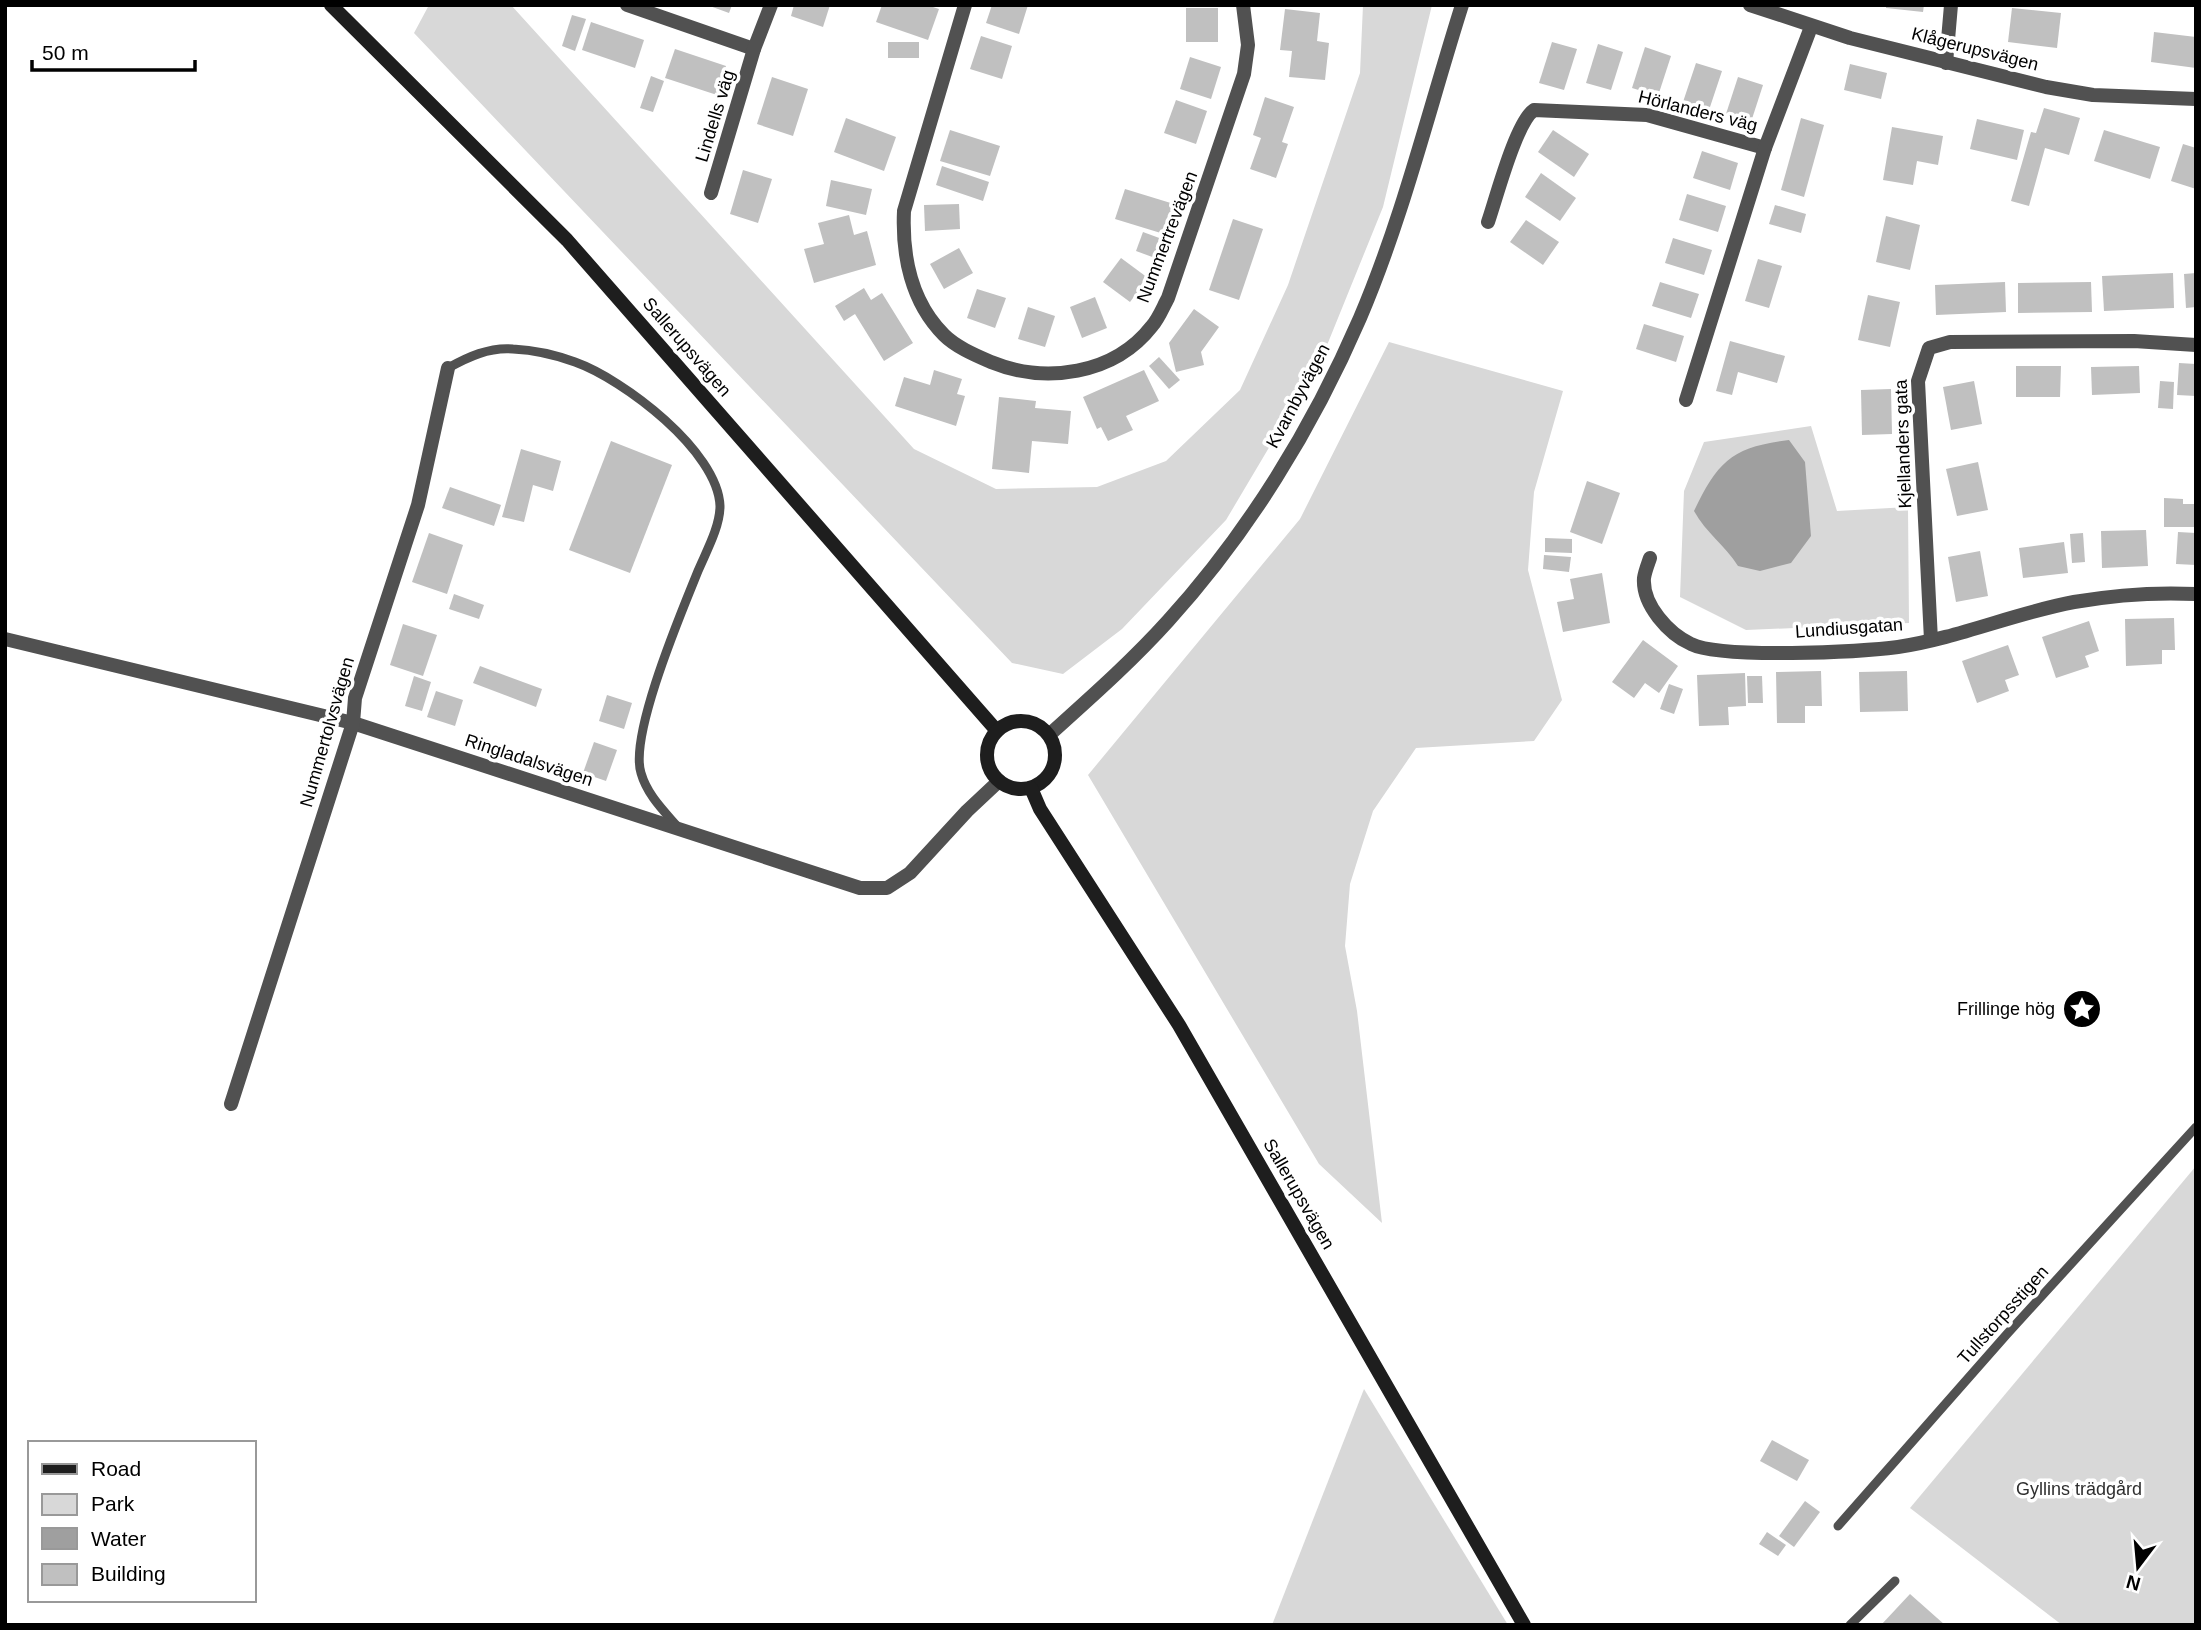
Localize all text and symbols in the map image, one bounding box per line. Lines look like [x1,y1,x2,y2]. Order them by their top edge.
street label: Klågerupsvägen [1909,24,2041,74]
scale bar [32,28,194,72]
text: 50 m [42,41,89,64]
street label: Lindells väg [692,68,738,164]
street label: Hörlanders väg [1636,87,1760,135]
street label: Nummertrevägen [1133,169,1201,305]
street label: Sallerupsvägen [639,294,735,400]
street label: Kvarnbyvägen [1262,341,1334,451]
street label: Kjellanders gata [1891,378,1915,509]
street label: Lundiusgatan [1794,614,1904,642]
street label: Nummertolvsvägen [296,655,358,809]
street label: Ringladalsvägen [463,730,595,790]
place icon: Frillinge hög [2061,988,2103,1030]
place label: Frillinge hög [1957,999,2055,1019]
street label: Sallerupsvägen [1259,1135,1339,1253]
street label: Tullstorpsstigen [1954,1262,2052,1368]
legend [28,1441,256,1602]
text: Road [91,1457,141,1480]
park label: Gyllins trädgård [2016,1479,2142,1499]
text: Park [91,1492,135,1515]
text: Water [91,1527,146,1550]
north arrow [2103,1532,2173,1602]
text: Building [91,1562,166,1585]
text: N [2124,1571,2143,1595]

